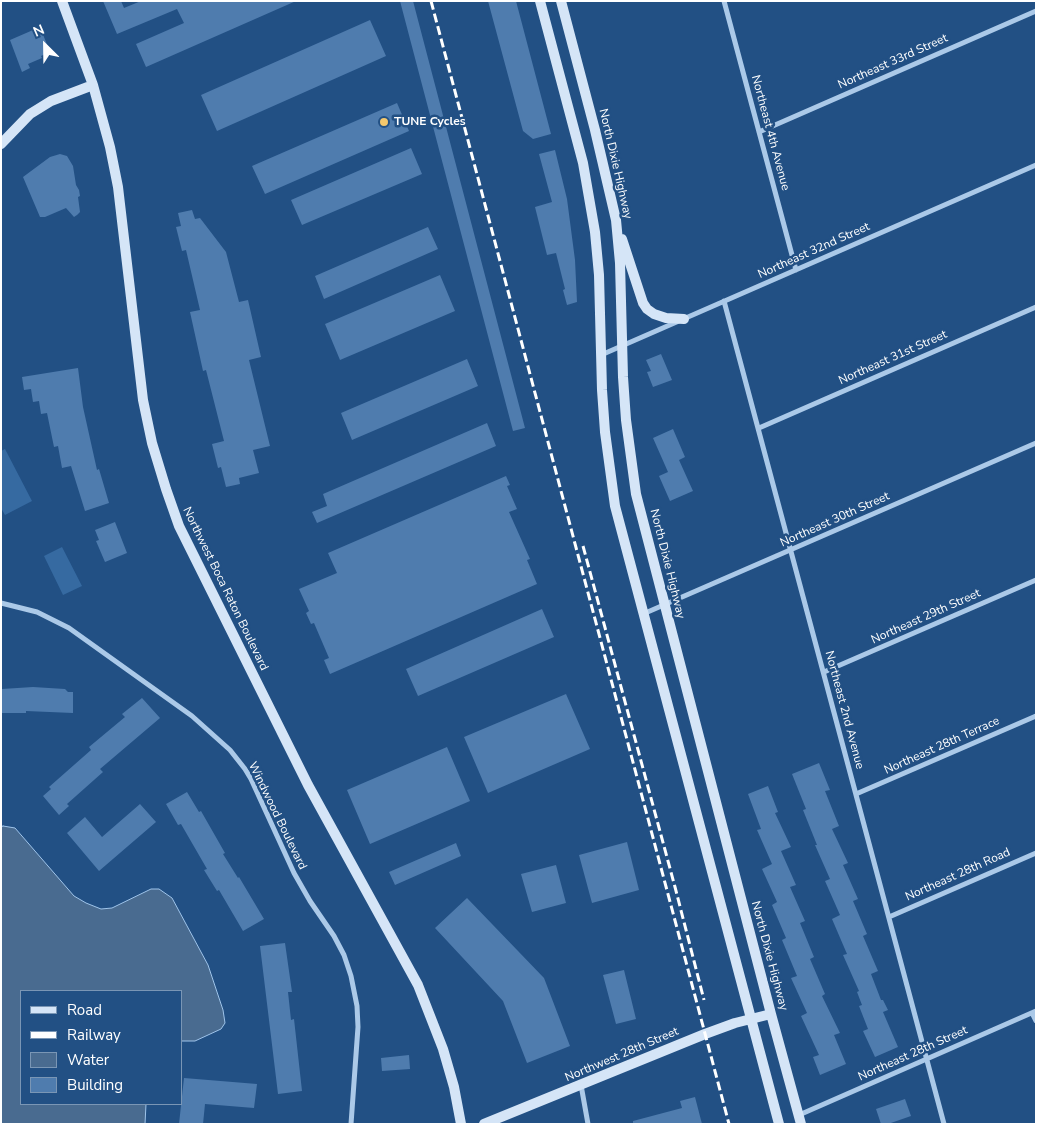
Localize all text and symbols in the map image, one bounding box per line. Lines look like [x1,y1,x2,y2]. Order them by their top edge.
north arrow [20,20,70,70]
text: N [30,20,47,42]
street label: Northeast 33rd Street [836,31,950,93]
street label: Northeast 4th Avenue [748,74,792,192]
street label: North Dixie Highway [595,107,635,221]
place label: TUNE Cycles [394,115,466,129]
marker: TUNE Cycles [378,116,390,128]
street label: Northeast 32nd Street [756,220,872,282]
street label: Northeast 31st Street [837,328,949,388]
street label: Northeast 30th Street [778,489,892,551]
street label: Northwest Boca Raton Boulevard [179,505,271,673]
street label: North Dixie Highway [646,508,688,620]
street label: Northeast 29th Street [869,586,983,648]
street label: Northeast 2nd Avenue [821,649,867,771]
street label: Northeast 28th Terrace [882,714,1002,778]
street label: Windwood Boulevard [245,760,309,872]
street label: Northeast 28th Road [903,845,1013,905]
street label: North Dixie Highway [747,900,791,1012]
legend [20,990,182,1105]
text: Road [67,1000,102,1020]
street label: Northeast 28th Street [856,1023,970,1085]
text: Railway [67,1025,121,1045]
street label: Northwest 28th Street [563,1025,681,1085]
text: Water [67,1050,109,1070]
text: Building [67,1075,123,1095]

